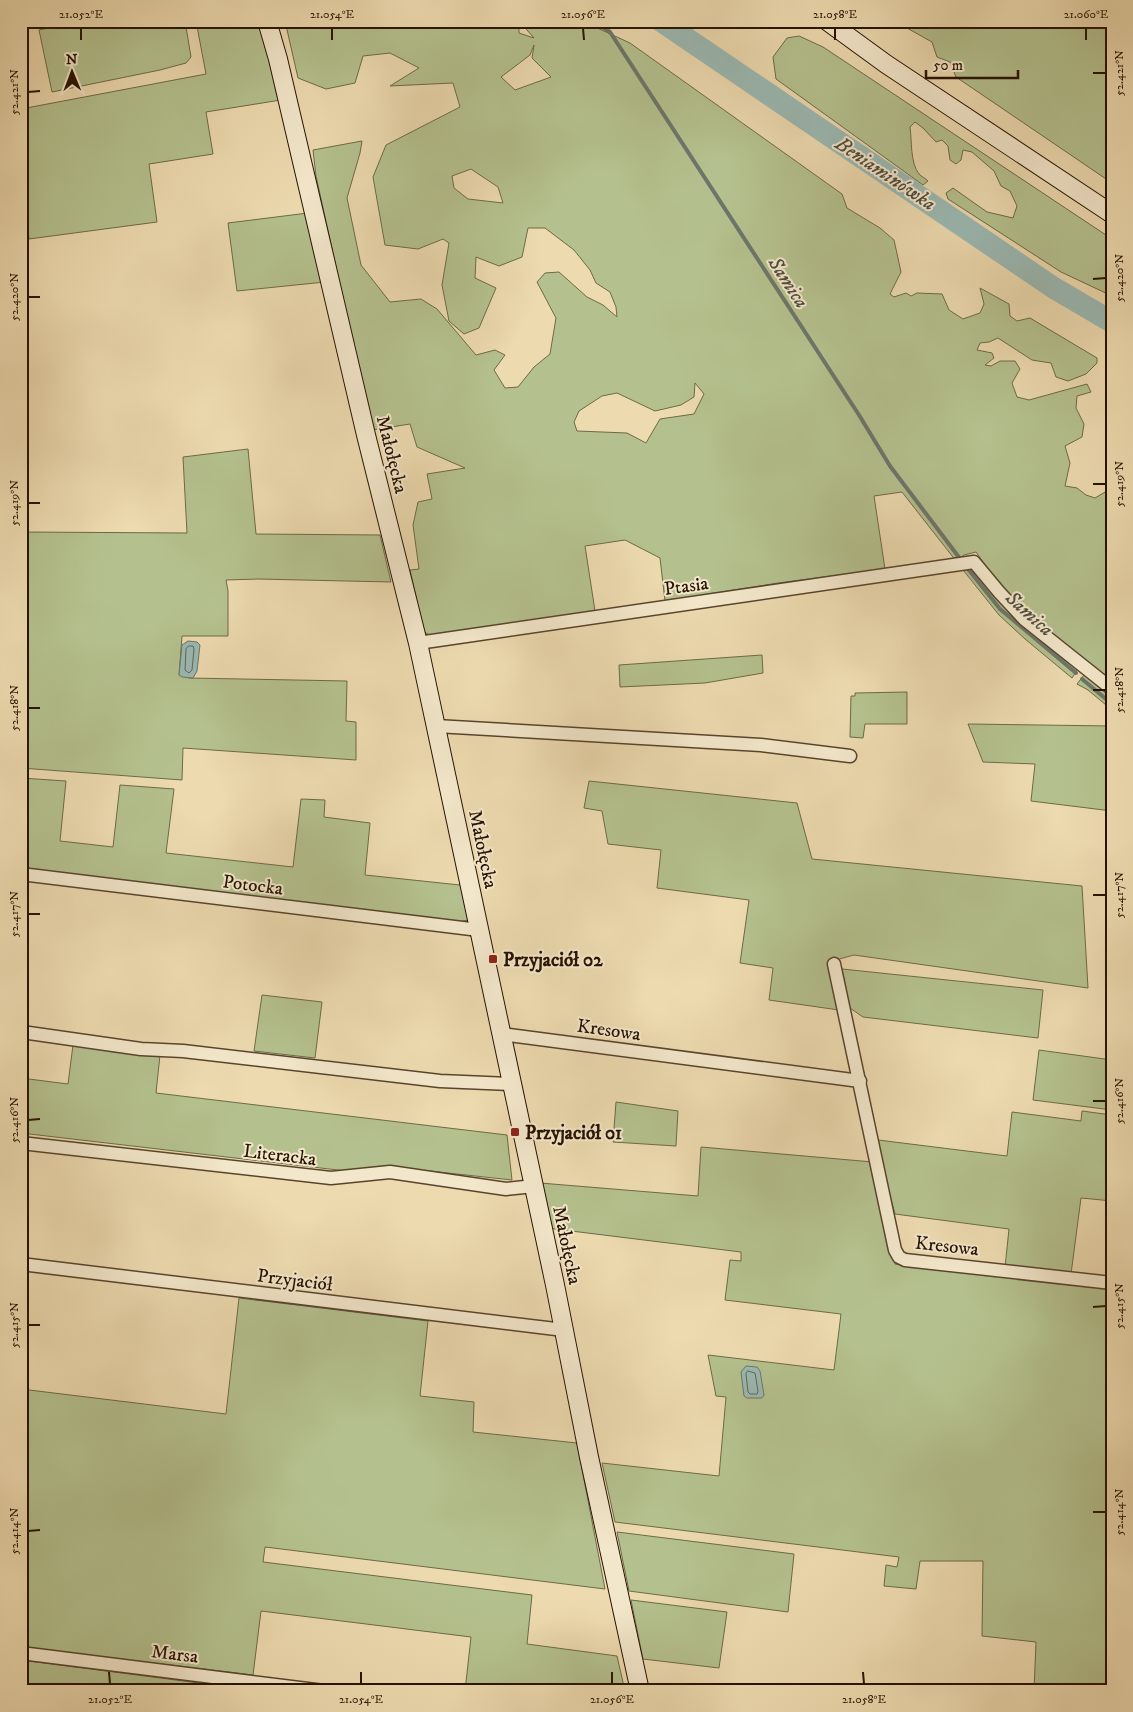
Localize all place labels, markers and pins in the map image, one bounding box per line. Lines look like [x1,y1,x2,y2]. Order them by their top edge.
place label: Przyjaciół 02 [503,949,603,973]
marker: Przyjaciół 02 [487,953,499,965]
place label: Przyjaciół 01 [525,1122,622,1146]
marker: Przyjaciół 01 [509,1126,521,1138]

